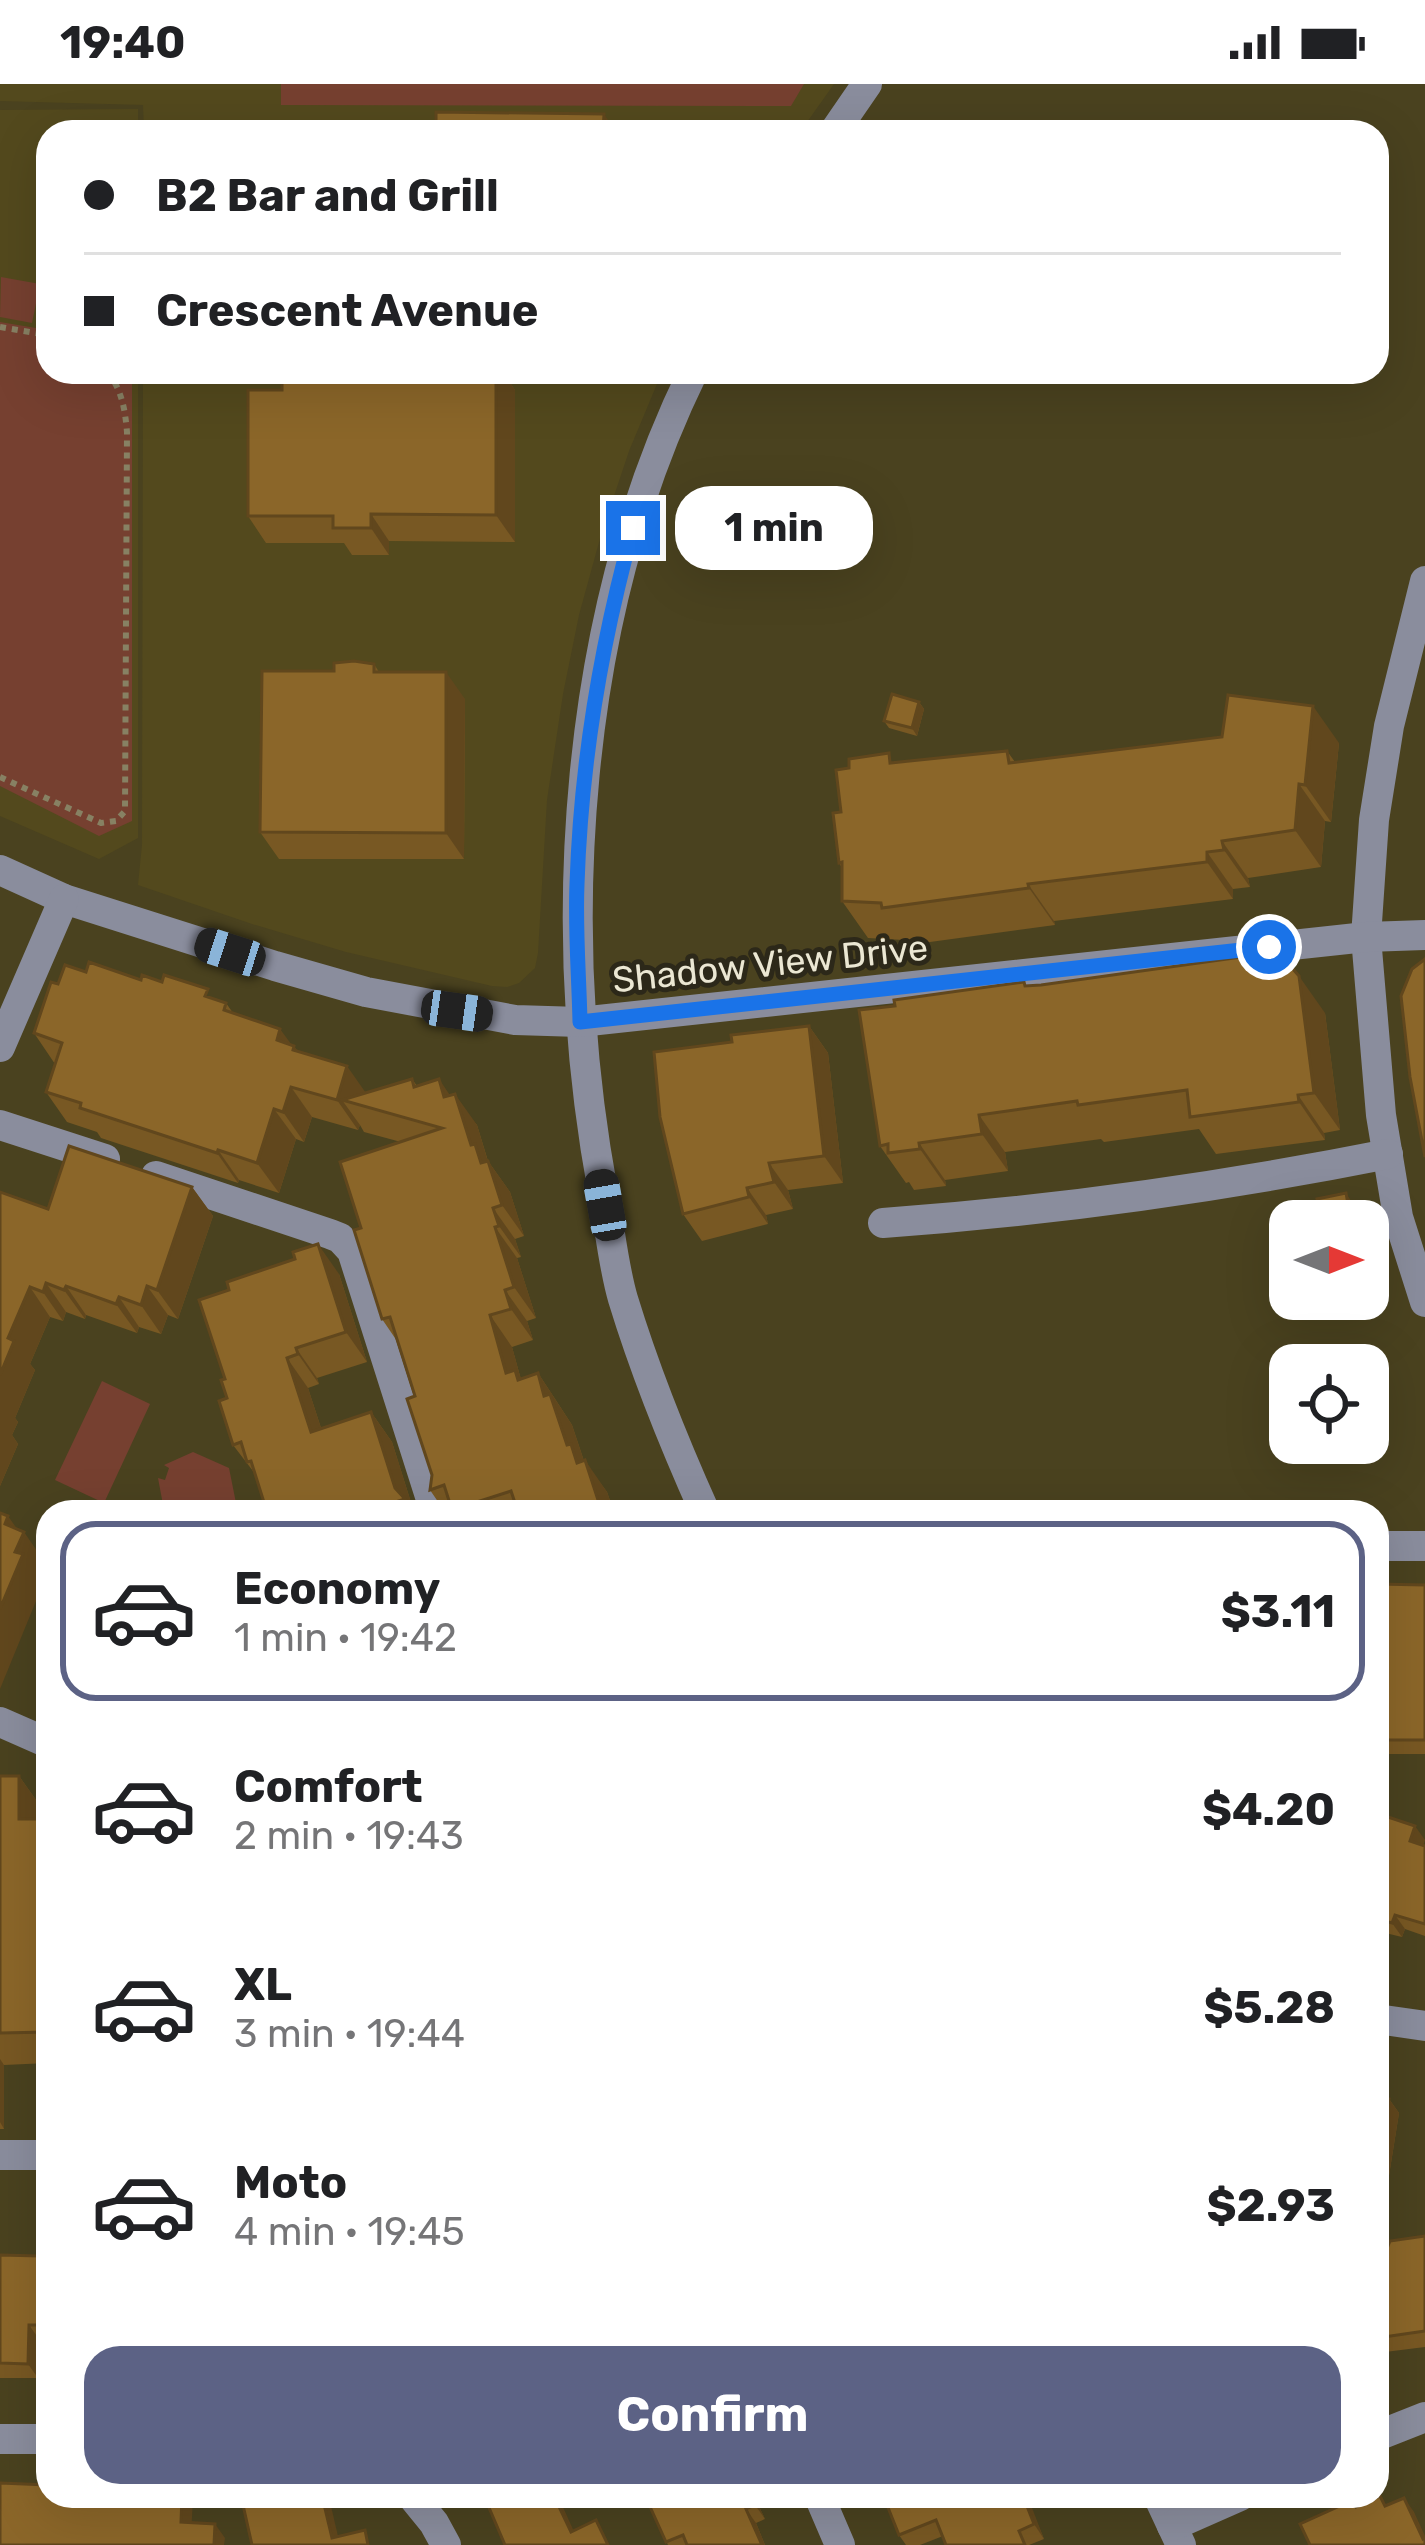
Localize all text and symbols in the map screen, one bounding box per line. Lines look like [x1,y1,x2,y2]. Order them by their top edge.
text: 19:40 [60,16,186,69]
text: B2 Bar and Grill [156,169,499,222]
text: Crescent Avenue [156,284,539,337]
callout: 1 min [675,486,873,570]
route end [606,501,660,555]
text: 1 min [724,505,824,551]
route start [1242,920,1296,974]
car [190,924,270,980]
street label: Shadow View Drive [610,926,930,1001]
car [419,988,495,1034]
car [581,1166,629,1244]
north arrow [1269,1200,1389,1320]
map controls [1269,1200,1389,1464]
button: locate [1269,1344,1389,1464]
icon: car [90,1557,198,1665]
text: Economy [234,1562,440,1615]
text: $3.11 [1221,1585,1335,1638]
text: 1 min · 19:42 [234,1615,457,1661]
icon: car [90,1755,198,1863]
text: Comfort [234,1760,423,1813]
text: $4.20 [1202,1783,1335,1836]
text: 2 min · 19:43 [234,1813,464,1859]
icon: car [90,1953,198,2061]
text: XL [234,1958,292,2011]
text: $5.28 [1204,1981,1335,2034]
text: 3 min · 19:44 [234,2011,465,2057]
icon: car [90,2151,198,2259]
text: Moto [234,2156,347,2209]
text: $2.93 [1207,2179,1335,2232]
text: 4 min · 19:45 [234,2209,465,2255]
button: Confirm [84,2346,1341,2484]

